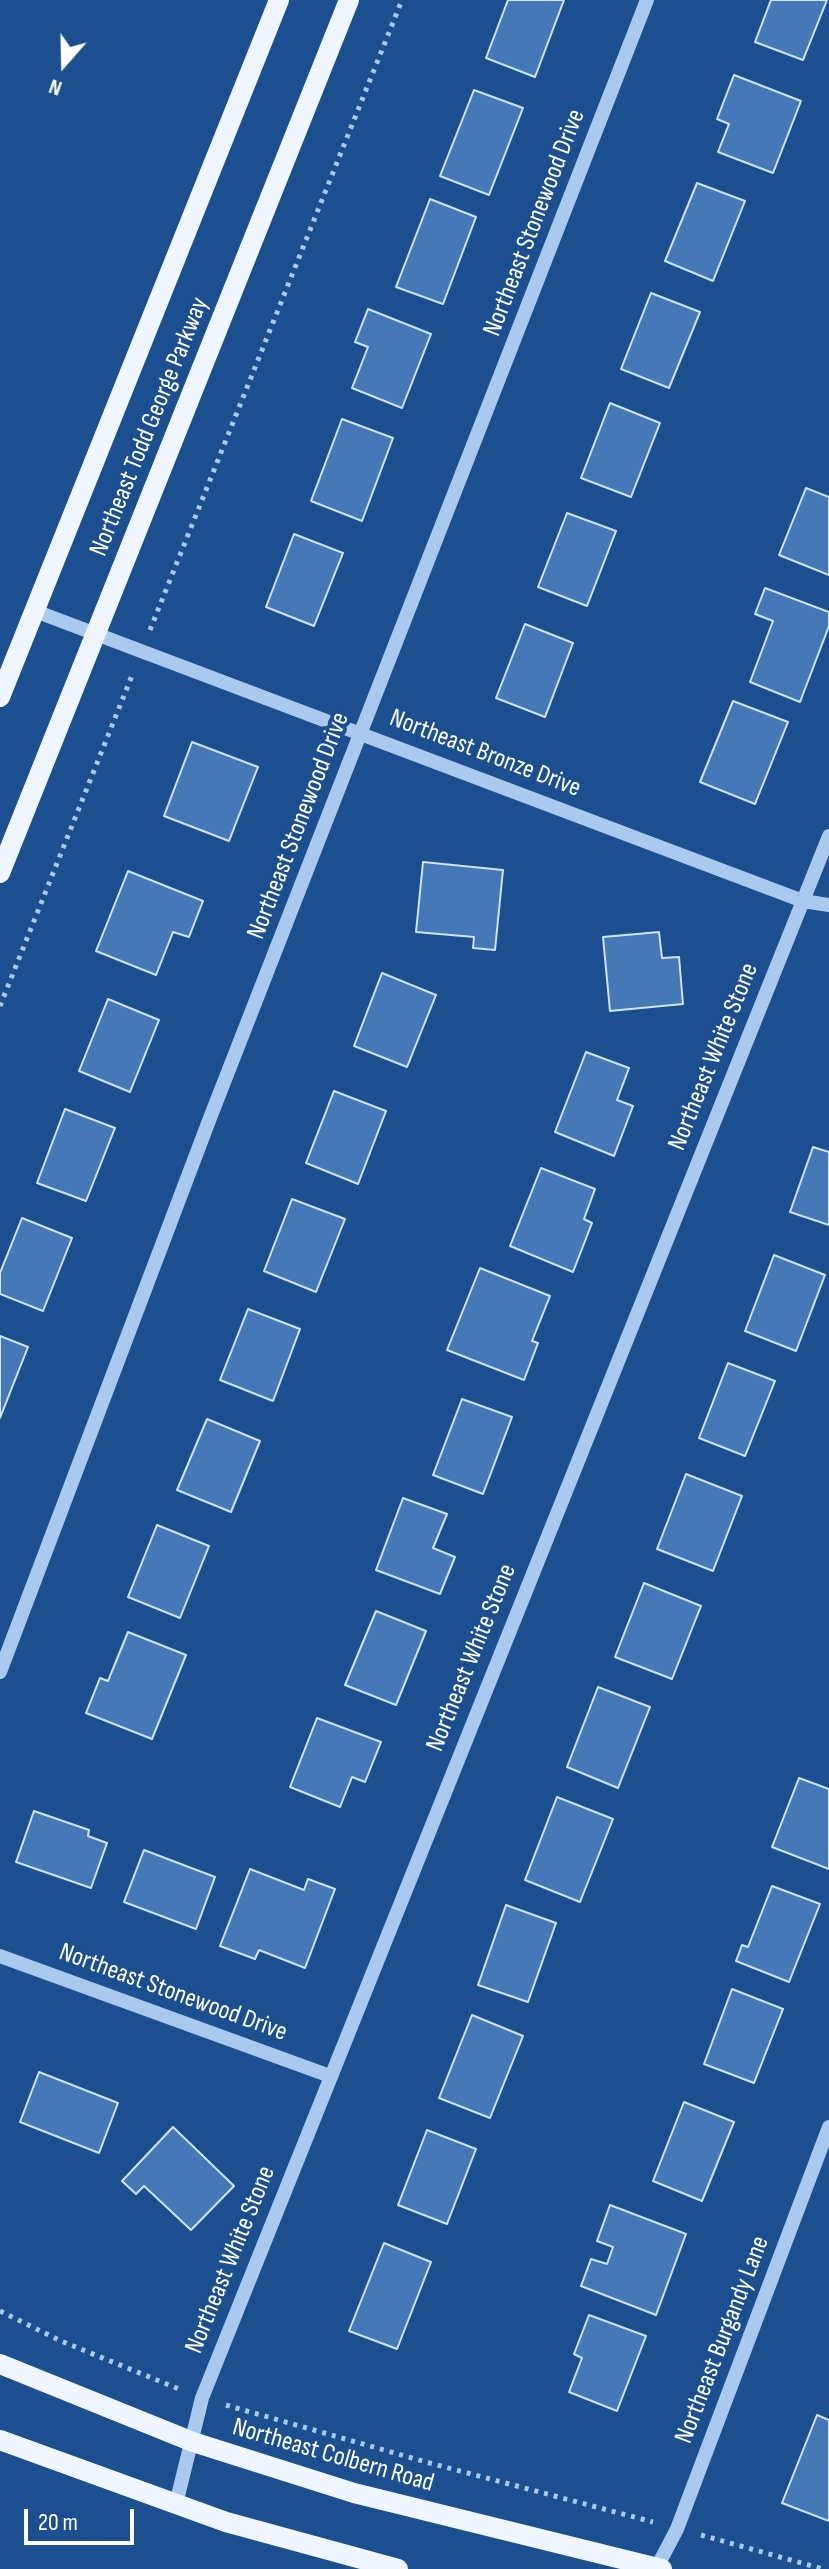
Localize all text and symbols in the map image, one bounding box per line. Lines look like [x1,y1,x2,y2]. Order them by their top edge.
north arrow [24,24,104,104]
text: N [45,72,66,102]
street label: Northeast Stonewood Drive [477,105,593,341]
street label: Northeast Todd George Parkway [84,293,216,561]
street label: Northeast Bronze Drive [385,703,585,805]
street label: Northeast Stonewood Drive [241,708,357,944]
street label: Northeast White Stone [662,959,766,1155]
street label: Northeast White Stone [420,1560,524,1756]
street label: Northeast Stonewood Drive [55,1937,291,2049]
street label: Northeast White Stone [179,2162,283,2358]
street label: Northeast Burgandy Lane [669,2232,777,2448]
street label: Northeast Colbern Road [229,2412,437,2500]
scale bar [28,2493,138,2543]
text: 20 m [38,2508,78,2537]

